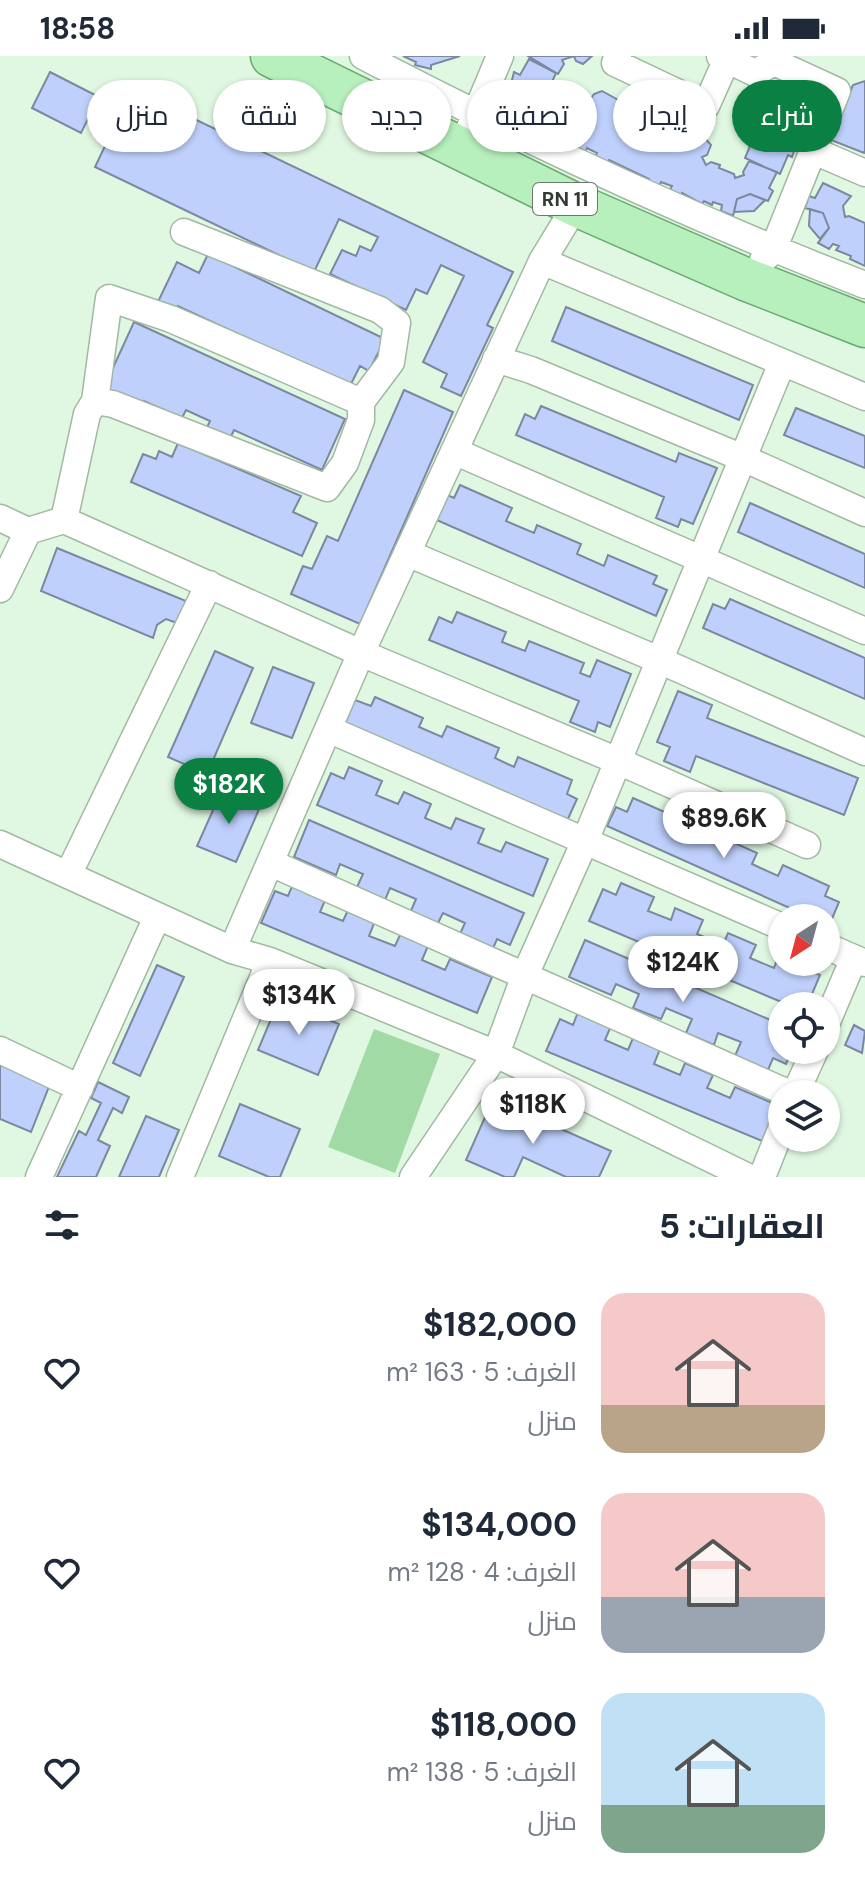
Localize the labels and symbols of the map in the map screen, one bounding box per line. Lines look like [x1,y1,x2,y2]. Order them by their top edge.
road number: RN 11 [533,183,597,215]
pin: $182K [173,758,285,826]
pin: $89.6K [659,792,789,860]
north arrow [768,904,840,976]
pin: $124K [627,936,739,1004]
pin: $134K [243,969,355,1037]
pin: $118K [477,1078,589,1146]

